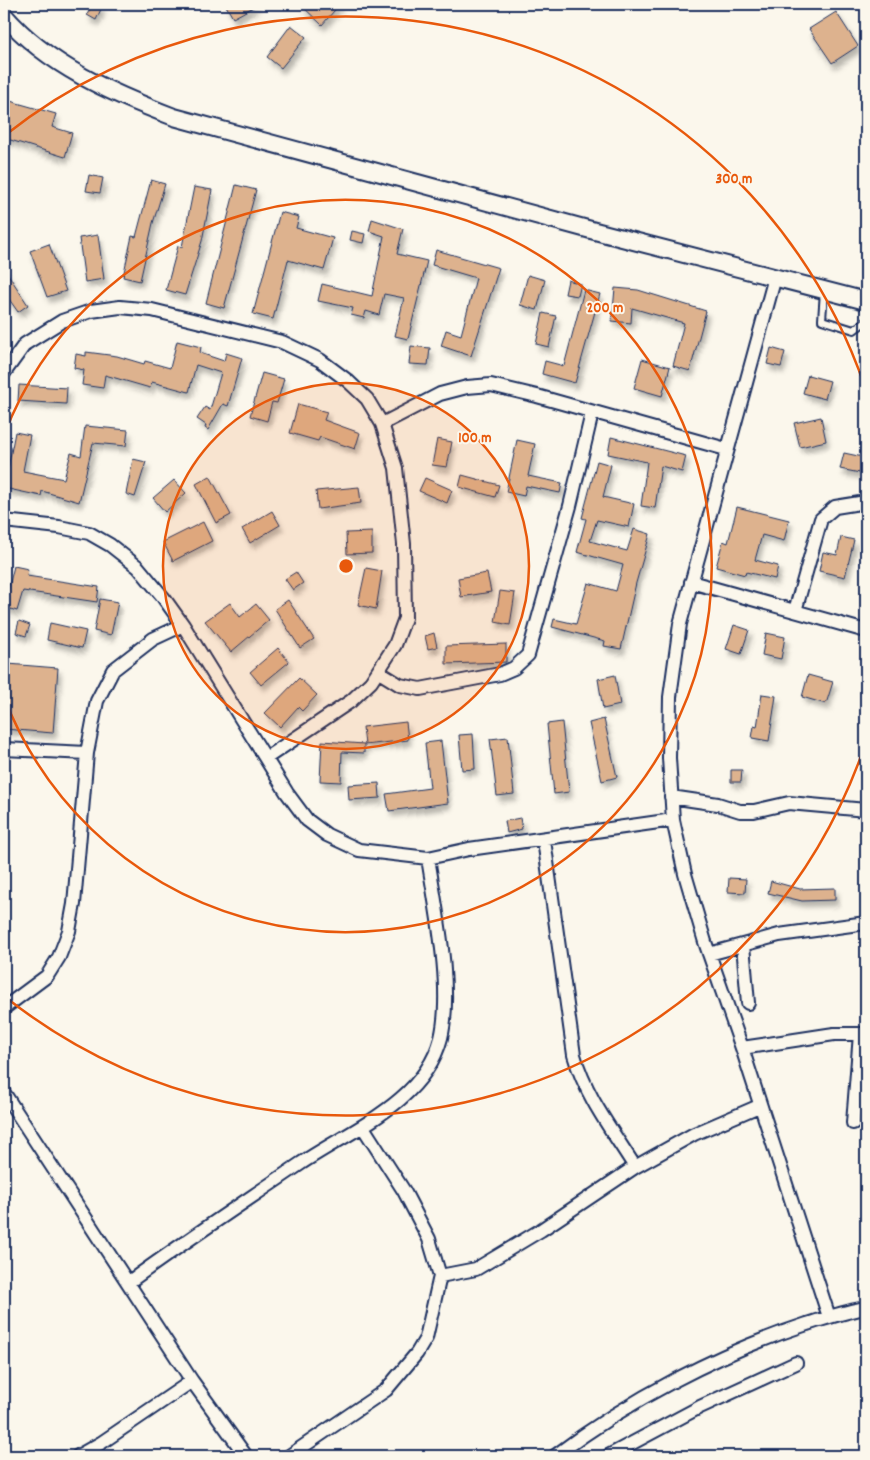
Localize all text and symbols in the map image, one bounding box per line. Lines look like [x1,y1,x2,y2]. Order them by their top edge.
text: 300 m [716,169,752,191]
text: 200 m [587,298,623,320]
text: 100 m [458,428,492,450]
centre of rings [337,557,355,575]

